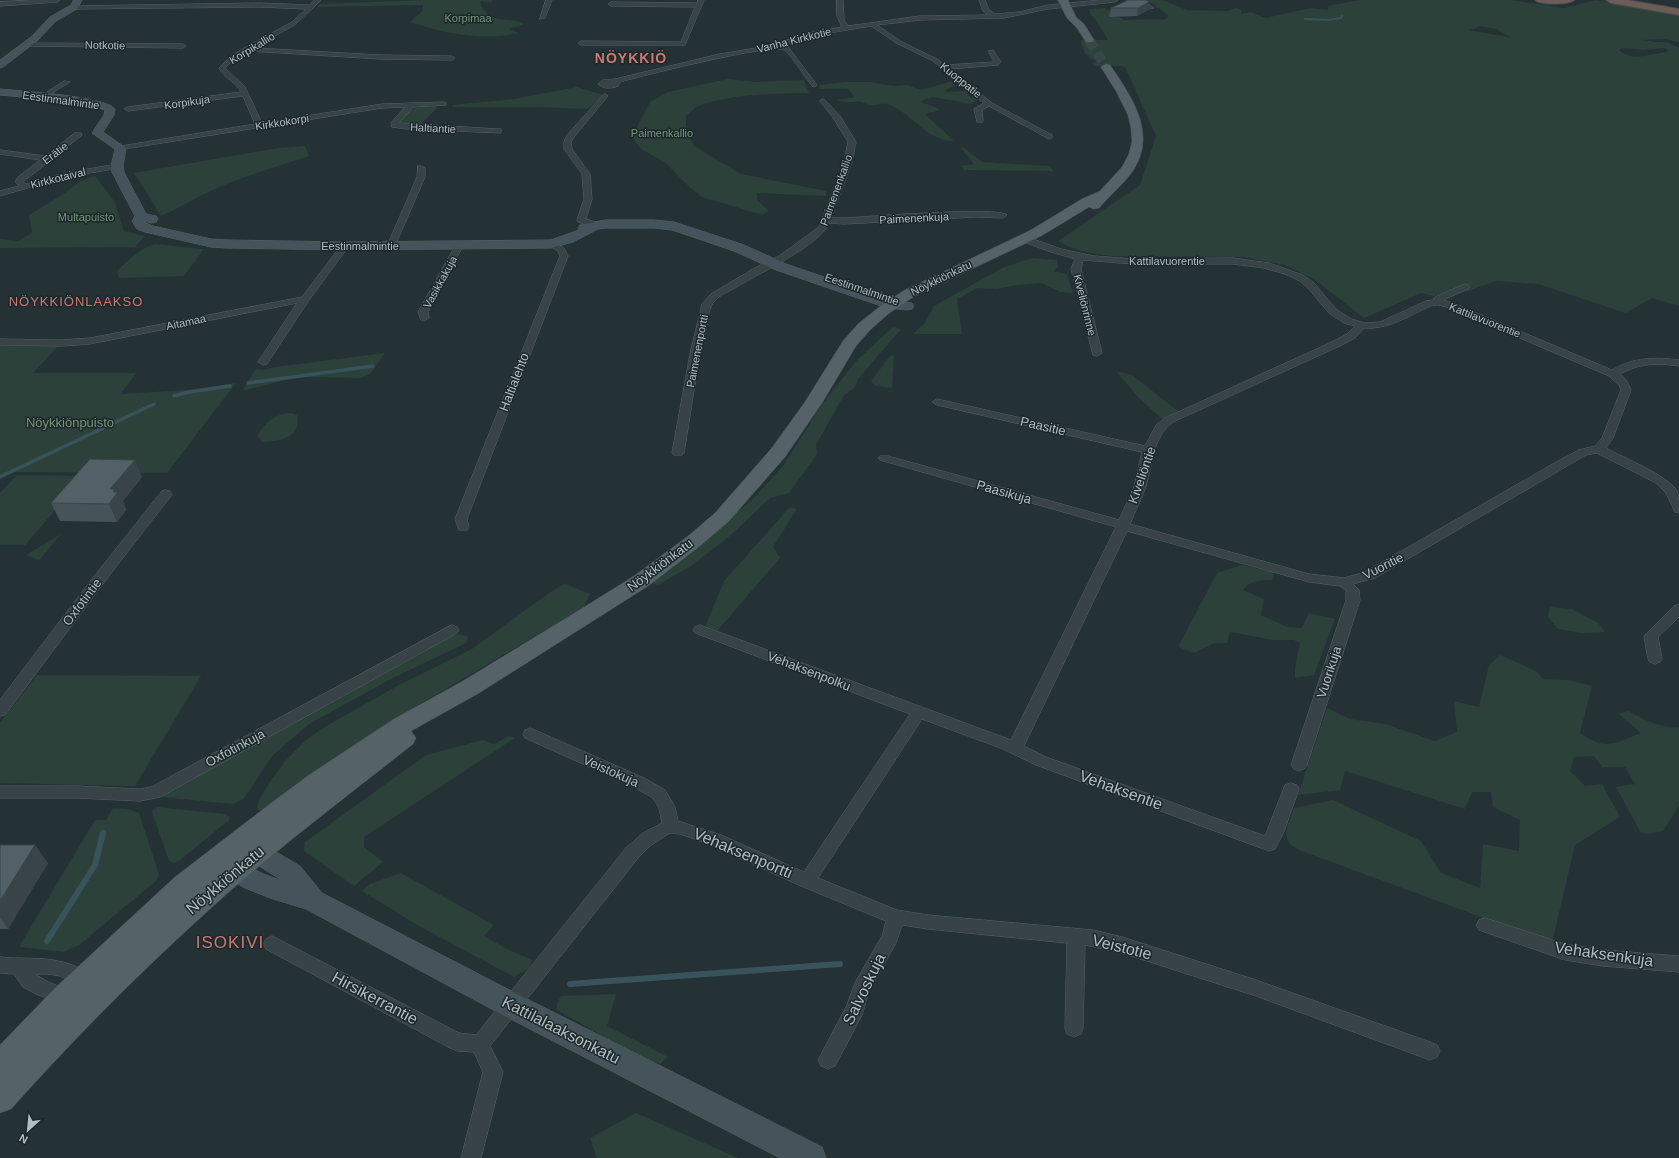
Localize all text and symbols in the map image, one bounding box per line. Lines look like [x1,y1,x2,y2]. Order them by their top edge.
park label: Korpimaa [444,12,492,24]
street label: Vanha Kirkkotie [756,25,832,55]
street label: Korpikallio [227,30,277,66]
street label: Notkotie [85,39,125,51]
district label: NÖYKKIÖ [595,50,667,66]
street label: Kuoppatie [938,60,984,100]
street label: Eestinmalmintie [22,89,100,111]
street label: Korpikuja [163,93,211,111]
street label: Kirkkokorpi [254,112,310,132]
street label: Haltiantie [410,121,456,135]
park label: Paimenkallio [631,127,693,139]
street label: Erätie [40,140,70,166]
street label: Paimenenkallio [818,153,854,227]
street label: Kirkkotaival [29,165,87,191]
street label: Paimenenkuja [879,210,950,226]
park label: Multapuisto [58,211,114,223]
street label: Eestinmalmintie [321,240,399,252]
street label: Vasikkakuja [421,253,460,310]
street label: Kattilavuorentie [1129,255,1205,267]
street label: Nöykkiönkatu [909,258,973,298]
street label: Eestinmalmintie [823,271,901,307]
street label: Kiveliönrinne [1072,273,1098,337]
district label: NÖYKKIÖNLAAKSO [9,294,143,309]
street label: Kattilavuorentie [1448,300,1522,340]
street label: Aitamaa [165,312,208,332]
street label: Paimenenportti [684,314,710,388]
street label: Haltialehto [496,351,532,413]
street label: Paasitie [1019,413,1067,439]
park label: Nöykkiönpuisto [26,415,114,430]
street label: Kiveliöntie [1125,445,1159,505]
street label: Paasikuja [975,477,1034,507]
street label: Nöykkiönkatu [624,536,696,594]
street label: Vuoritie [1360,549,1406,583]
street label: Oxfotintie [59,576,105,628]
street label: Vuorikuja [1314,643,1345,700]
street label: Vehaksenpolku [765,648,853,694]
street label: Oxfotinkuja [203,726,268,770]
street label: Veistokuja [581,752,642,790]
street label: Vehaksentie [1077,767,1165,813]
street label: Vehaksenportti [691,824,795,882]
street label: Nöykkiönkatu [183,843,267,917]
street label: Veistotie [1091,931,1153,963]
district label: ISOKIVI [196,933,264,952]
street label: Vehaksenkuja [1553,939,1655,969]
street label: Salvoskuja [839,950,889,1027]
street label: Hirsikerrantie [329,968,421,1028]
street label: Kattilalaaksonkatu [499,993,623,1067]
north arrow [8,1110,48,1150]
text: N [17,1132,30,1146]

